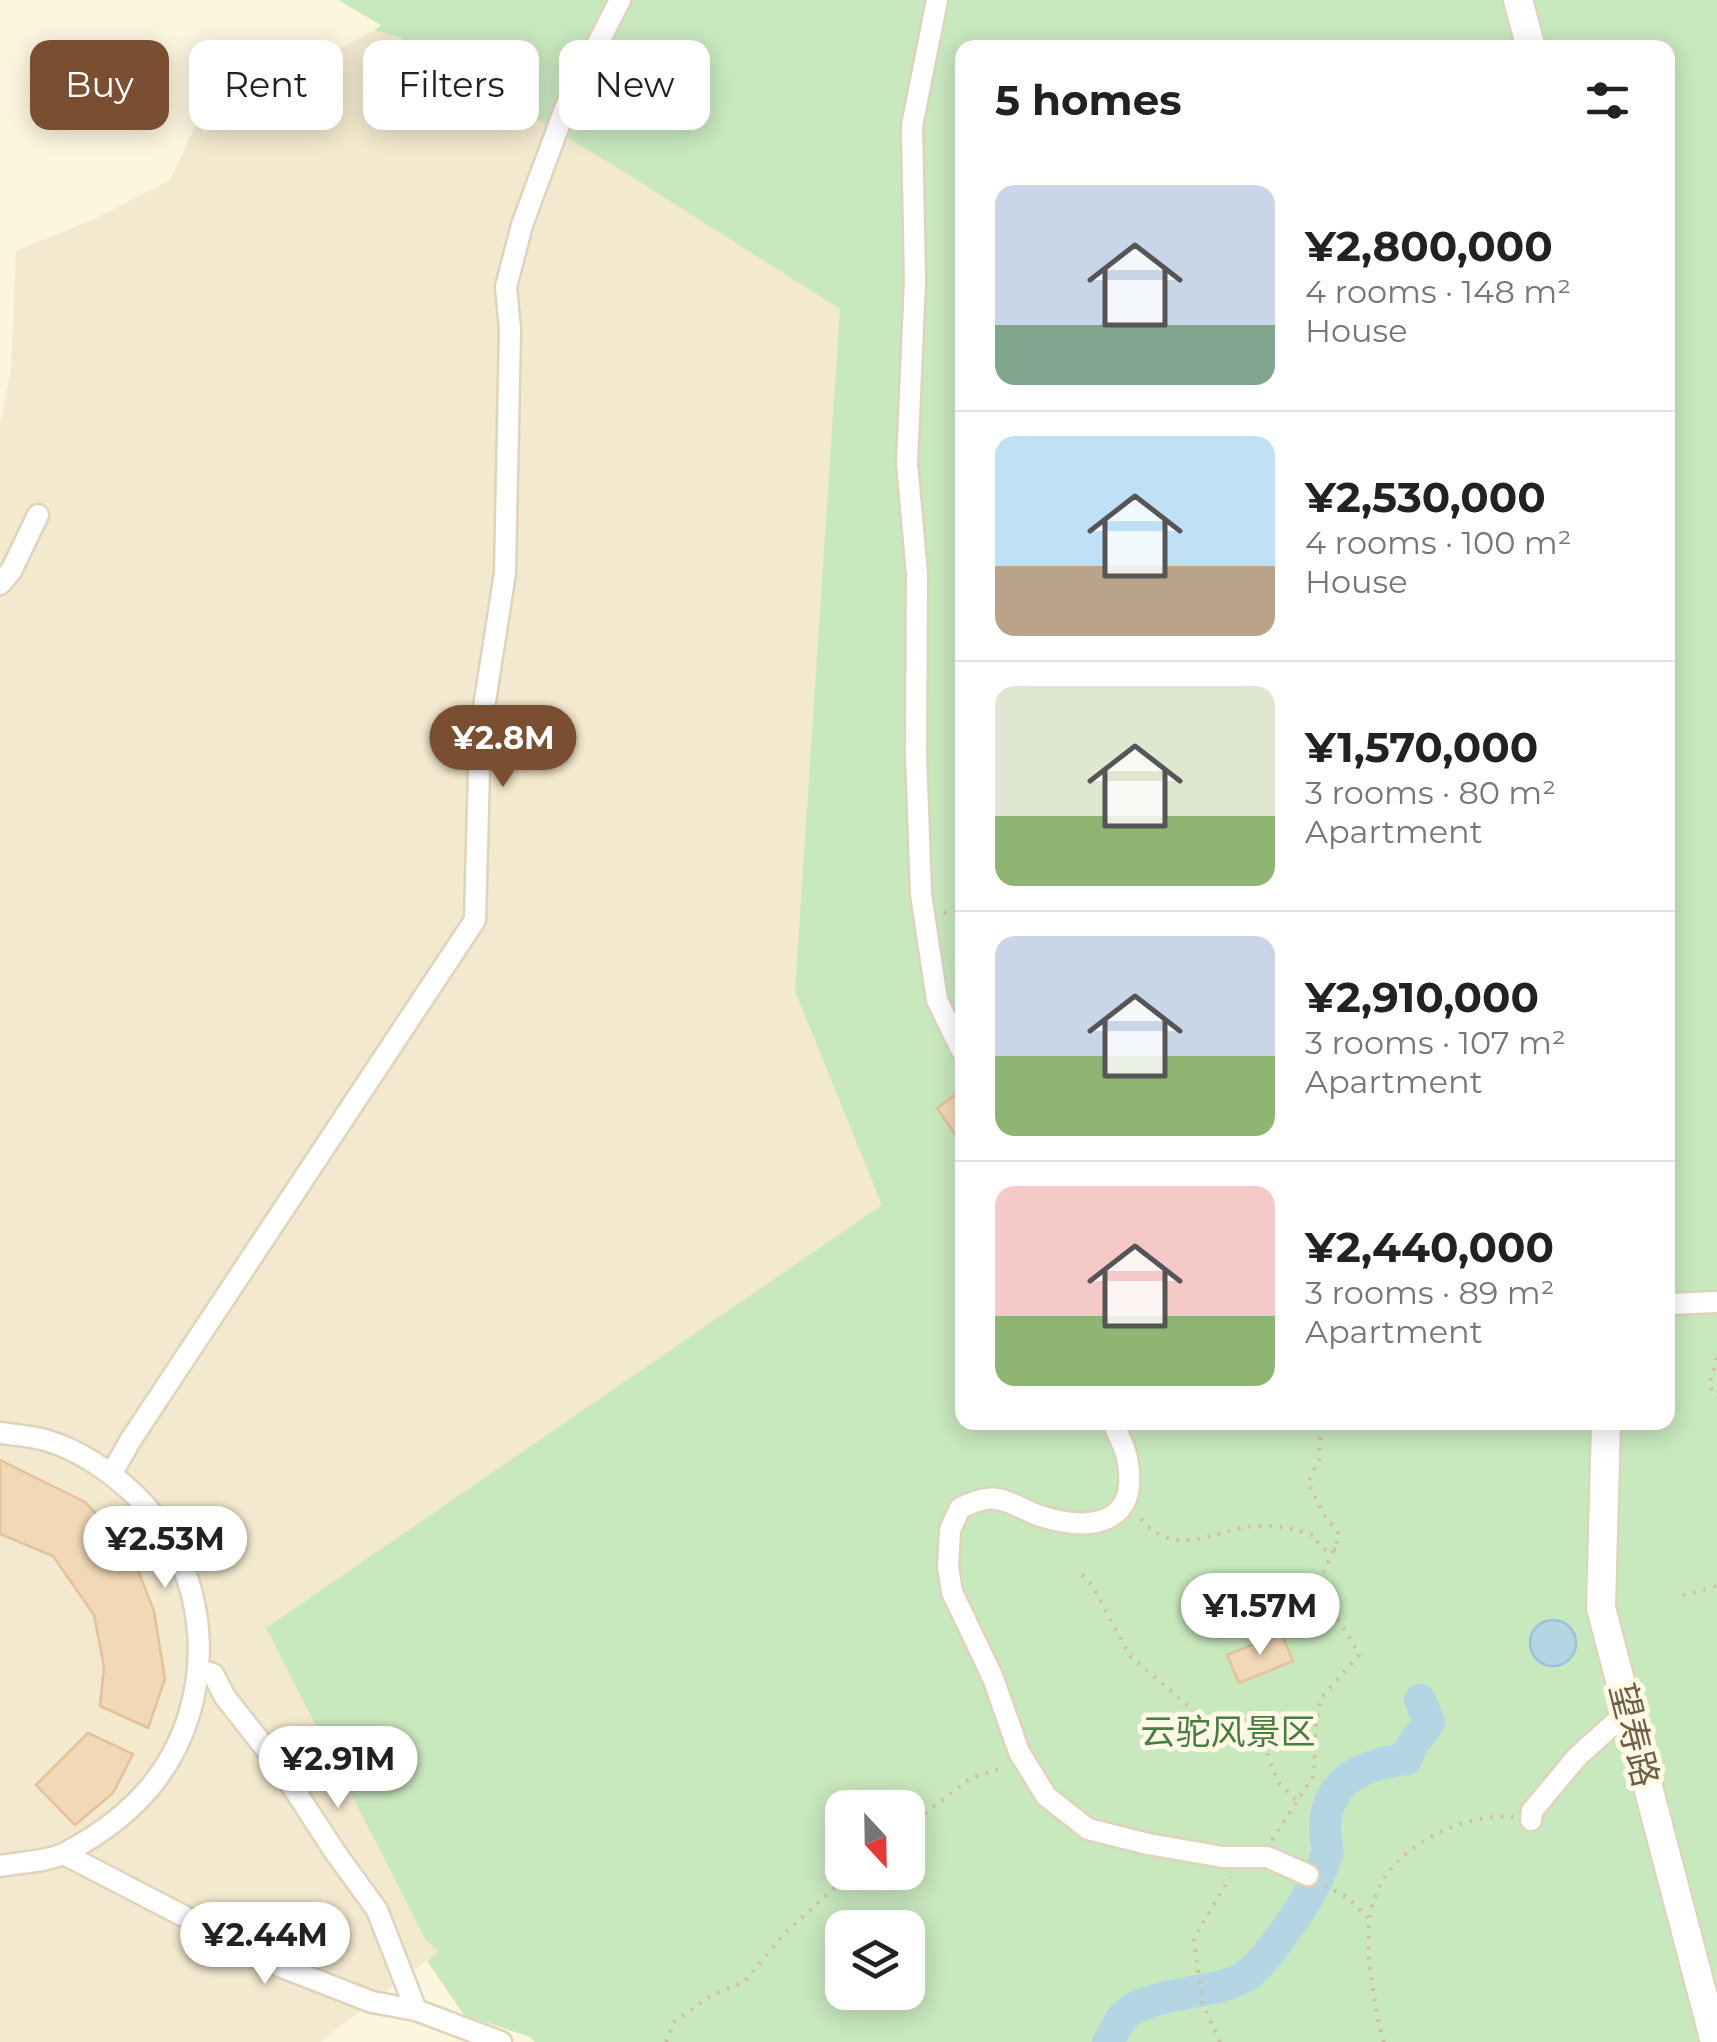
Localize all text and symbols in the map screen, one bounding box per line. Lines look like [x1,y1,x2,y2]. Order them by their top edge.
chip: Buy [30,40,169,130]
chip: Rent [189,40,343,130]
chip: Filters [363,40,539,130]
chip: New [559,40,710,130]
icon: filters [1580,73,1635,128]
text: 5 homes [995,74,1182,126]
text: ¥2,800,000 [1305,220,1553,272]
icon: home [1075,225,1195,345]
text: 4 rooms · 148 m² [1305,272,1571,311]
text: House [1305,311,1408,350]
text: ¥2,530,000 [1305,471,1546,523]
icon: home [1075,476,1195,596]
text: 4 rooms · 100 m² [1305,523,1572,562]
text: House [1305,562,1408,601]
pin: ¥2.8M [433,705,573,790]
text: ¥2.8M [451,718,555,757]
text: ¥1,570,000 [1305,721,1538,773]
icon: home [1075,726,1195,846]
text: 3 rooms · 80 m² [1305,773,1556,812]
text: Apartment [1305,812,1483,851]
text: ¥2,910,000 [1305,971,1539,1023]
icon: home [1075,976,1195,1096]
text: 3 rooms · 107 m² [1305,1023,1566,1062]
text: Apartment [1305,1062,1483,1101]
text: ¥2,440,000 [1305,1221,1554,1273]
icon: home [1075,1226,1195,1346]
text: 3 rooms · 89 m² [1305,1273,1554,1312]
text: Apartment [1305,1312,1483,1351]
pin: ¥2.53M [84,1506,246,1591]
text: ¥2.53M [105,1519,225,1558]
pin: ¥1.57M [1179,1573,1341,1658]
text: ¥1.57M [1203,1586,1317,1625]
street label: 望寿路 [1601,1679,1668,1791]
park label: 云驼风景区 [1140,1710,1316,1753]
pin: ¥2.91M [257,1726,419,1811]
text: ¥2.91M [281,1739,395,1778]
north arrow [825,1790,925,1890]
map controls [825,1790,925,2010]
pin: ¥2.44M [184,1902,346,1987]
button: layers [825,1910,925,2010]
text: ¥2.44M [202,1915,328,1954]

